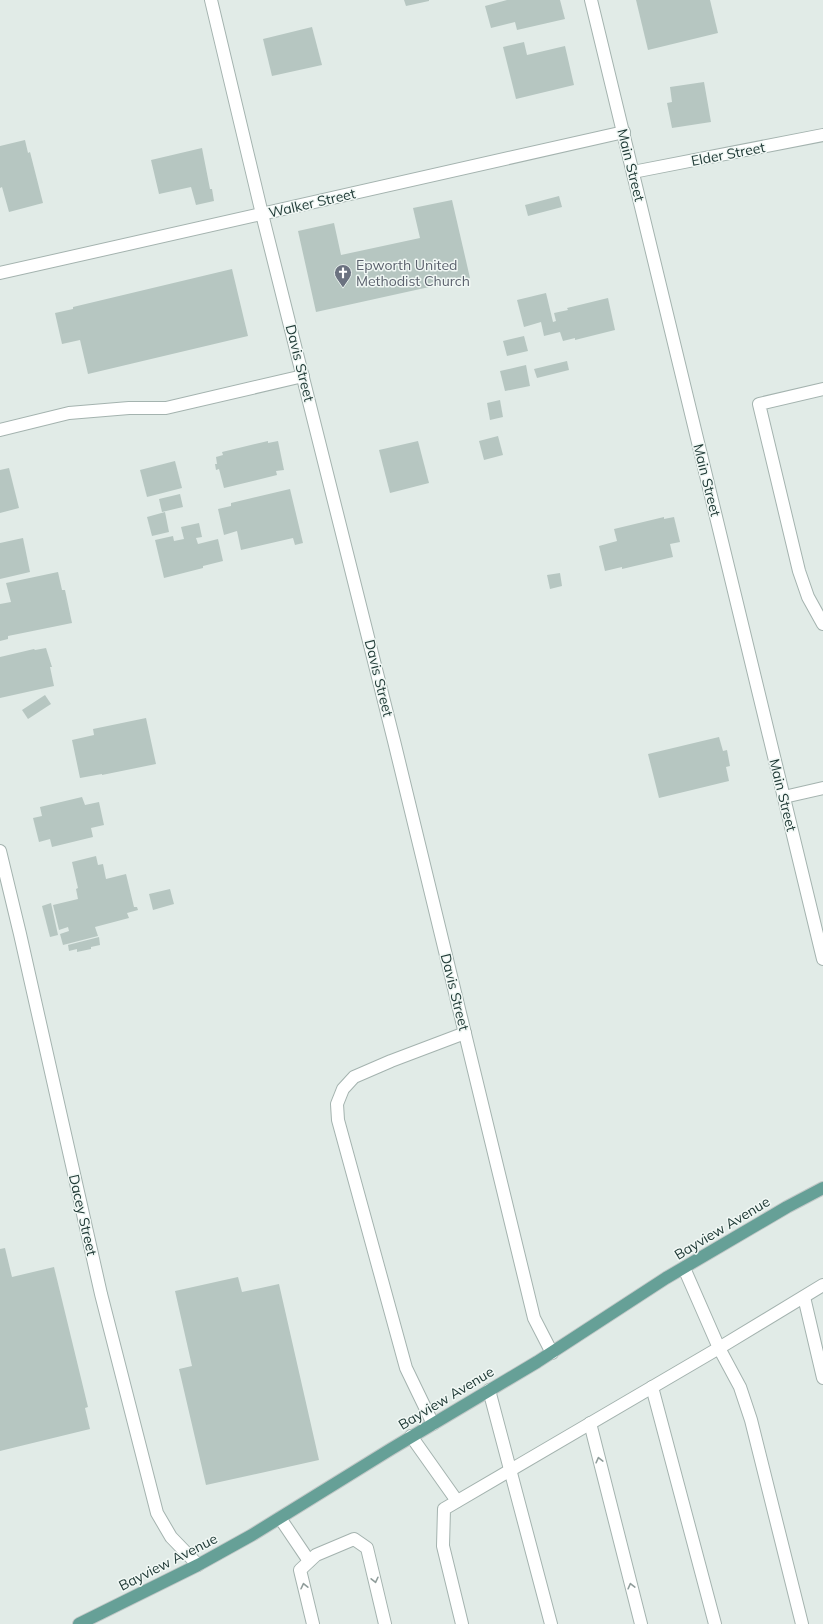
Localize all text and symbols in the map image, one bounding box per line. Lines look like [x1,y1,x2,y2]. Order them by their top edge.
street label: Main Street [613,127,649,203]
street label: Elder Street [689,138,767,170]
street label: Walker Street [267,184,357,222]
place label: Epworth United Methodist Church [356,256,470,290]
church icon: Epworth United Methodist Church [333,263,353,288]
street label: Davis Street [282,323,318,404]
street label: Main Street [689,442,725,518]
street label: Davis Street [361,638,397,719]
street label: Main Street [765,757,801,833]
street label: Davis Street [437,952,473,1033]
street label: Dacey Street [65,1173,101,1258]
street label: Bayview Avenue [671,1192,773,1264]
street label: Bayview Avenue [395,1362,497,1434]
one-way arrow [596,1457,604,1463]
street label: Bayview Avenue [116,1529,220,1595]
one-way arrow [370,1577,379,1584]
one-way arrow [300,1583,308,1589]
one-way arrow [627,1583,636,1590]

